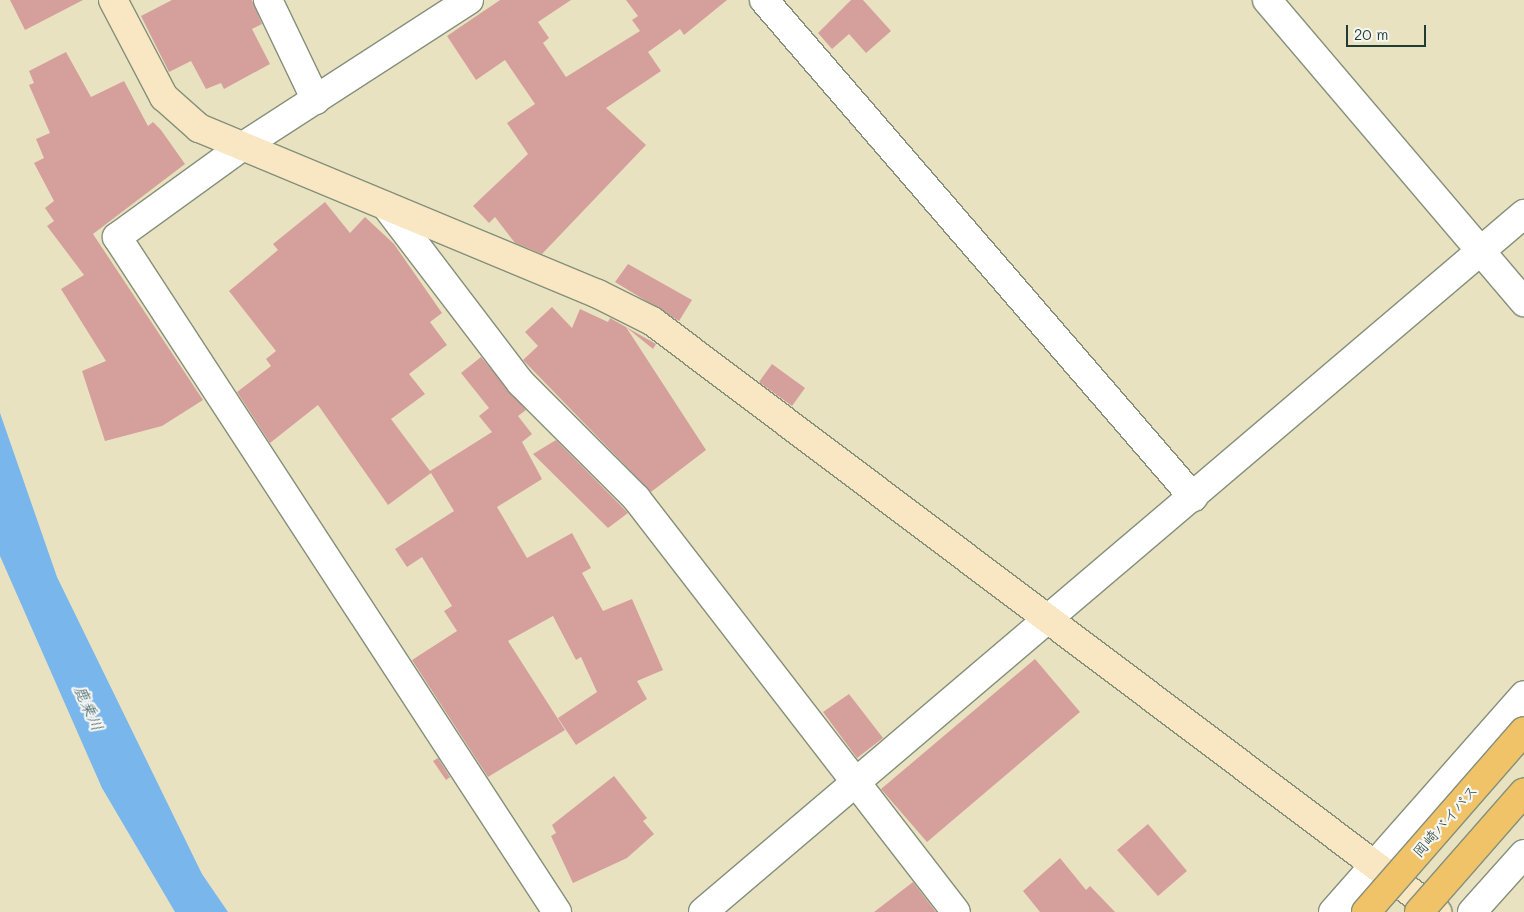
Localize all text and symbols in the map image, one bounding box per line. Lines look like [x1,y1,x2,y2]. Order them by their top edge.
scale bar [1349,15,1429,47]
text: 20 m [1354,24,1388,44]
water label: 鹿乗川 [70,682,108,734]
street label: 岡崎バイパス [1409,781,1481,861]

